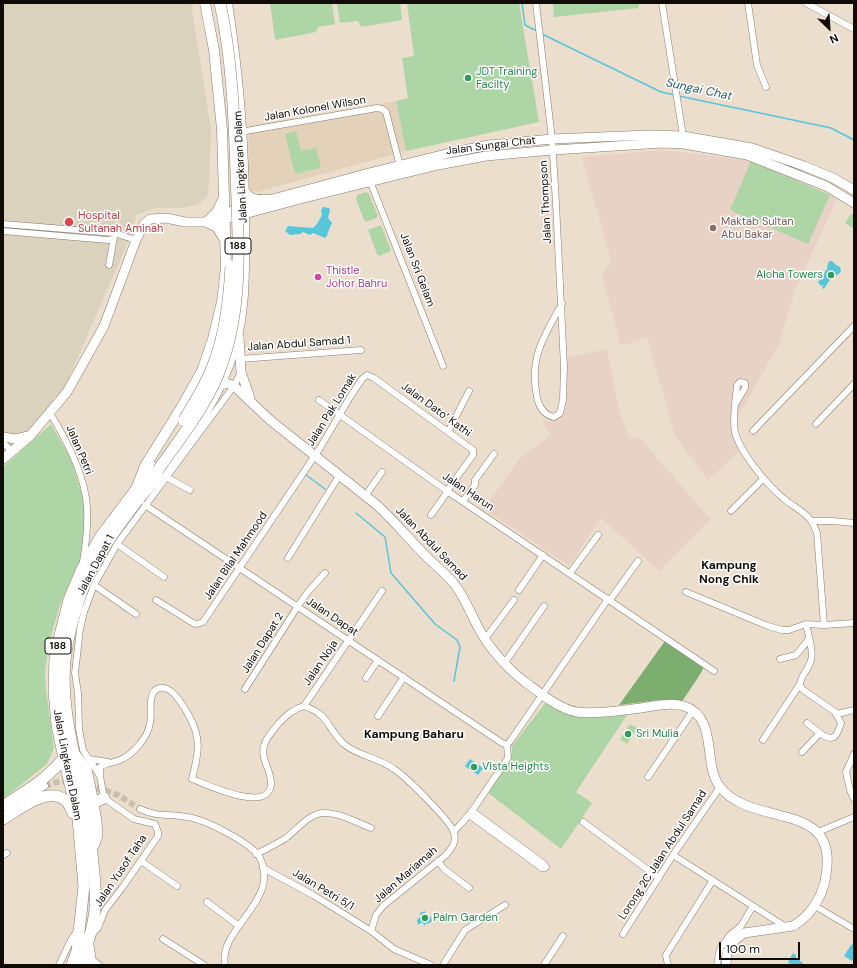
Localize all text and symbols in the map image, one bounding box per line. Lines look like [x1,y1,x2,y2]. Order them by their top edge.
north arrow [809,8,849,48]
text: N [827,31,841,47]
place label: JDT Training Facilty [476,65,537,91]
marker: JDT Training Facilty [463,73,473,83]
water label: Sungai Chat [665,76,733,104]
street label: Jalan Kolonel Wilson [263,94,367,124]
street label: Jalan Lingkaran Dalam [231,110,251,224]
street label: Jalan Sungai Chat [445,134,537,158]
street label: Jalan Thompson [537,160,555,244]
place label: Hospital Sultanah Aminah [78,209,163,235]
place label: Maktab Sultan Abu Bakar [721,215,794,241]
marker: Hospital Sultanah Aminah [63,216,75,228]
marker: Maktab Sultan Abu Bakar [708,223,718,233]
street label: Jalan Sri Gelam [397,231,437,309]
road number: 188 [225,238,251,254]
place label: Thistle Johor Bahru [326,264,387,290]
place label: Aloha Towers [756,268,823,282]
marker: Aloha Towers [826,270,836,280]
marker: Thistle Johor Bahru [313,272,323,282]
street label: Jalan Abdul Samad 1 [247,334,351,354]
street label: Jalan Pak Lomak [304,371,360,449]
street label: Jalan Dato’ Kathi [398,380,474,440]
street label: Jalan Petri [63,423,95,477]
street label: Jalan Harun [440,470,496,514]
street label: Jalan Abdul Samad [393,505,469,583]
street label: Jalan Bilal Mahmood [202,509,270,603]
street label: Jalan Dapat 1 [75,533,117,597]
district label: Kampung Nong Chik [699,559,759,587]
street label: Jalan Dapat [304,595,360,639]
street label: Jalan Dapat 2 [239,610,287,676]
road number: 188 [45,638,71,654]
street label: Jalan Noja [301,638,341,688]
street label: Jalan Lingkaran Dalam [50,708,84,822]
place label: Sri Mulia [636,727,679,741]
district label: Kampung Baharu [364,728,464,742]
marker: Sri Mulia [623,729,633,739]
place label: Vista Heights [482,760,549,774]
marker: Vista Heights [469,762,479,772]
street label: Lorong 2C Jalan Abdul Samad [616,788,710,922]
street label: Jalan Yusof Taha [92,833,150,909]
street label: Jalan Mariamah [372,844,440,906]
street label: Jalan Petri 5/1 [290,866,356,914]
place label: Palm Garden [433,911,498,925]
marker: Palm Garden [420,913,430,923]
scale bar [721,934,802,960]
text: 100 m [726,941,760,957]

